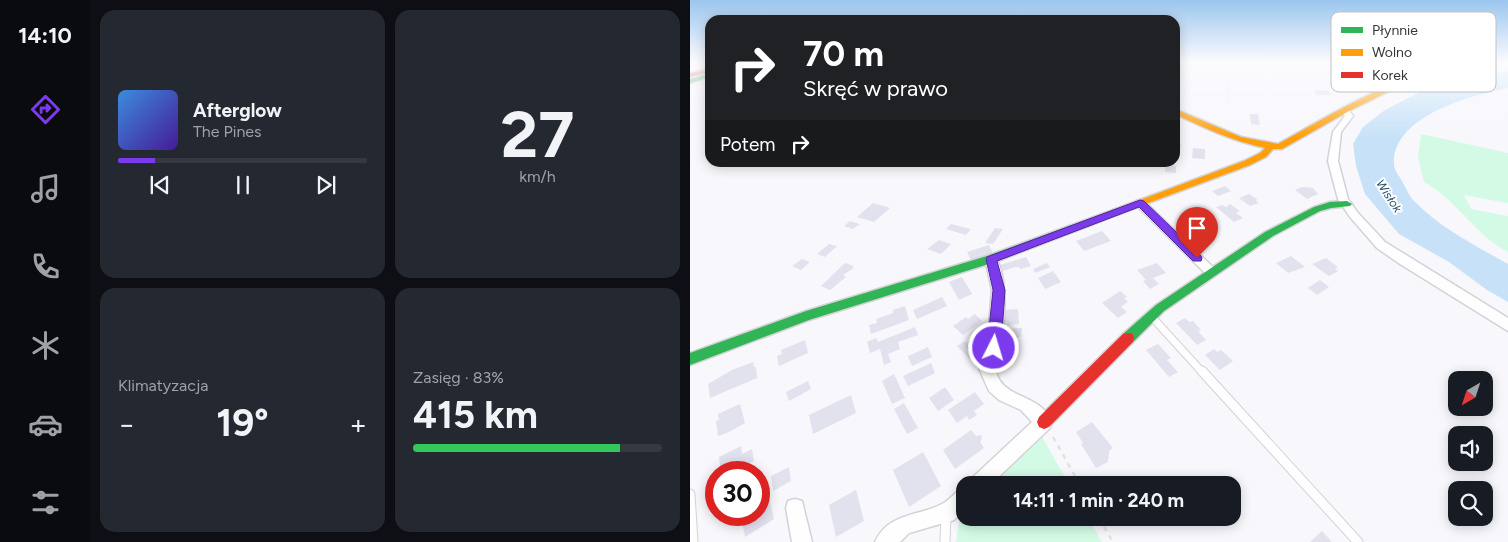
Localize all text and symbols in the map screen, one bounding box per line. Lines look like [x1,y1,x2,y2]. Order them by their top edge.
legend [1331,12,1496,92]
text: 14:10 [18,22,72,49]
text: Płynnie [1372,22,1418,39]
text: 70 m [803,33,884,75]
icon: right [720,35,785,100]
text: Wolno [1372,44,1412,61]
text: Korek [1372,67,1408,84]
text: Skręć w prawo [803,75,948,102]
icon: directions [28,92,63,127]
text: 27 [501,95,574,173]
text: Afterglow [193,99,282,122]
text: The Pines [193,122,262,141]
icon: right [786,130,814,158]
text: Potem [720,133,776,156]
text: km/h [519,167,556,186]
icon: music [28,171,63,206]
icon: previous [146,171,174,199]
icon: pause [229,171,257,199]
icon: next [312,171,340,199]
water label: Wisłok [1373,177,1405,216]
pin [1176,207,1218,258]
icon: arrive [1183,214,1211,242]
icon: phone [28,249,63,284]
position arrow [967,321,1019,373]
icon: climate [28,328,63,363]
text: Zasięg · 83% [413,368,504,387]
north arrow [1448,371,1492,416]
map controls [1448,371,1493,526]
text: Klimatyzacja [118,376,208,395]
text: 415 km [413,392,538,438]
text: 19° [216,400,269,446]
icon: car [28,407,63,442]
text: − [118,407,135,441]
text: + [350,407,367,441]
button: sound [1448,426,1493,471]
speed limit sign: 30 [705,461,770,526]
button: search [1448,481,1493,526]
icon: filters [28,485,63,520]
text: 14:11 · 1 min · 240 m [1013,489,1184,512]

